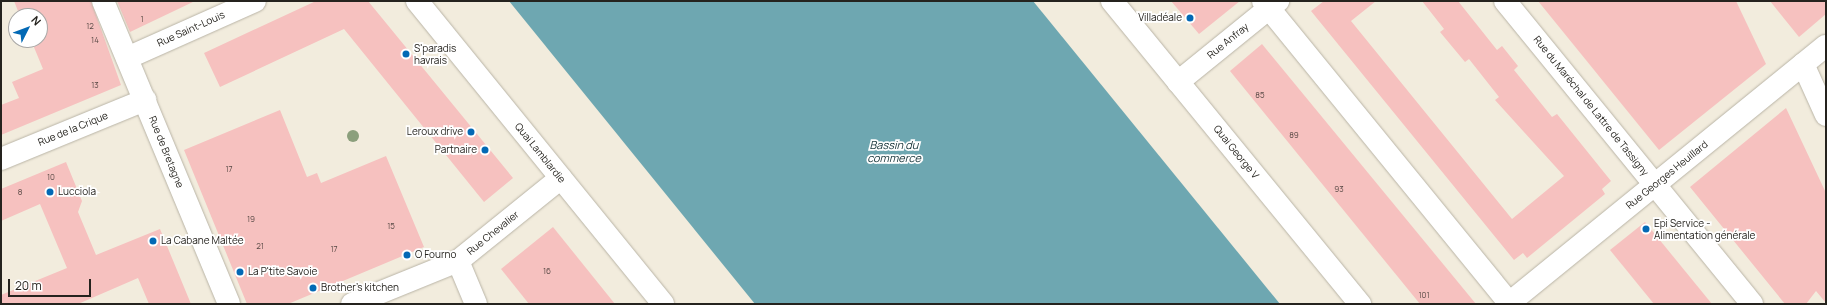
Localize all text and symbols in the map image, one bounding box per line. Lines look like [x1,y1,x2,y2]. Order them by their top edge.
north arrow [8,8,48,48]
street label: Rue Saint-Louis [155,9,227,49]
text: N [28,12,45,28]
place label: Villadéale [1138,12,1182,24]
marker: Villadéale [1185,13,1195,23]
house number: 1 [140,14,144,24]
house number: 12 [86,21,94,31]
street label: Rue Anfray [1205,21,1251,61]
street label: Rue du Maréchal de Lattre de Tassigny [1531,34,1651,178]
house number: 14 [91,35,99,45]
place label: S'paradis havrais [414,42,456,66]
marker: S'paradis havrais [401,49,411,59]
house number: 13 [91,80,99,90]
house number: 85 [1255,90,1265,100]
street label: Rue de la Crique [36,109,110,149]
street label: Rue de Bretagne [146,114,186,190]
street label: Quai Lamblardie [512,121,568,185]
street label: Quai George V [1211,123,1261,181]
place label: Leroux drive [407,126,463,138]
marker: Leroux drive [466,127,476,137]
house number: 89 [1289,130,1299,140]
street label: Rue Georges Heuillard [1624,138,1710,212]
water label: Bassin du commerce [867,139,921,165]
place label: Partnaire [435,144,477,156]
marker: Partnaire [480,145,490,155]
house number: 17 [225,164,233,174]
house number: 10 [47,172,55,182]
house number: 93 [1334,184,1344,194]
place label: Lucciola [58,186,96,198]
house number: 8 [18,187,22,197]
marker: Lucciola [45,187,55,197]
street label: Rue Chevalier [465,208,521,258]
house number: 19 [247,214,255,224]
place label: Epi Service - Alimentation générale [1654,217,1755,240]
house number: 15 [387,221,395,231]
marker: Epi Service - Alimentation générale [1641,224,1651,234]
place label: La Cabane Maltée [161,235,244,247]
marker: La Cabane Maltée [148,236,158,246]
house number: 21 [256,241,264,251]
house number: 17 [330,244,338,254]
place label: O Fourno [415,249,456,261]
marker: O Fourno [402,250,412,260]
place label: La P'tite Savoie [248,266,317,278]
house number: 16 [543,266,551,276]
marker: La P'tite Savoie [235,267,245,277]
scale bar [10,271,93,297]
text: 20 m [15,277,42,294]
place label: Brother's kitchen [321,282,399,294]
marker: Brother's kitchen [308,283,318,293]
house number: 101 [1418,290,1430,300]

